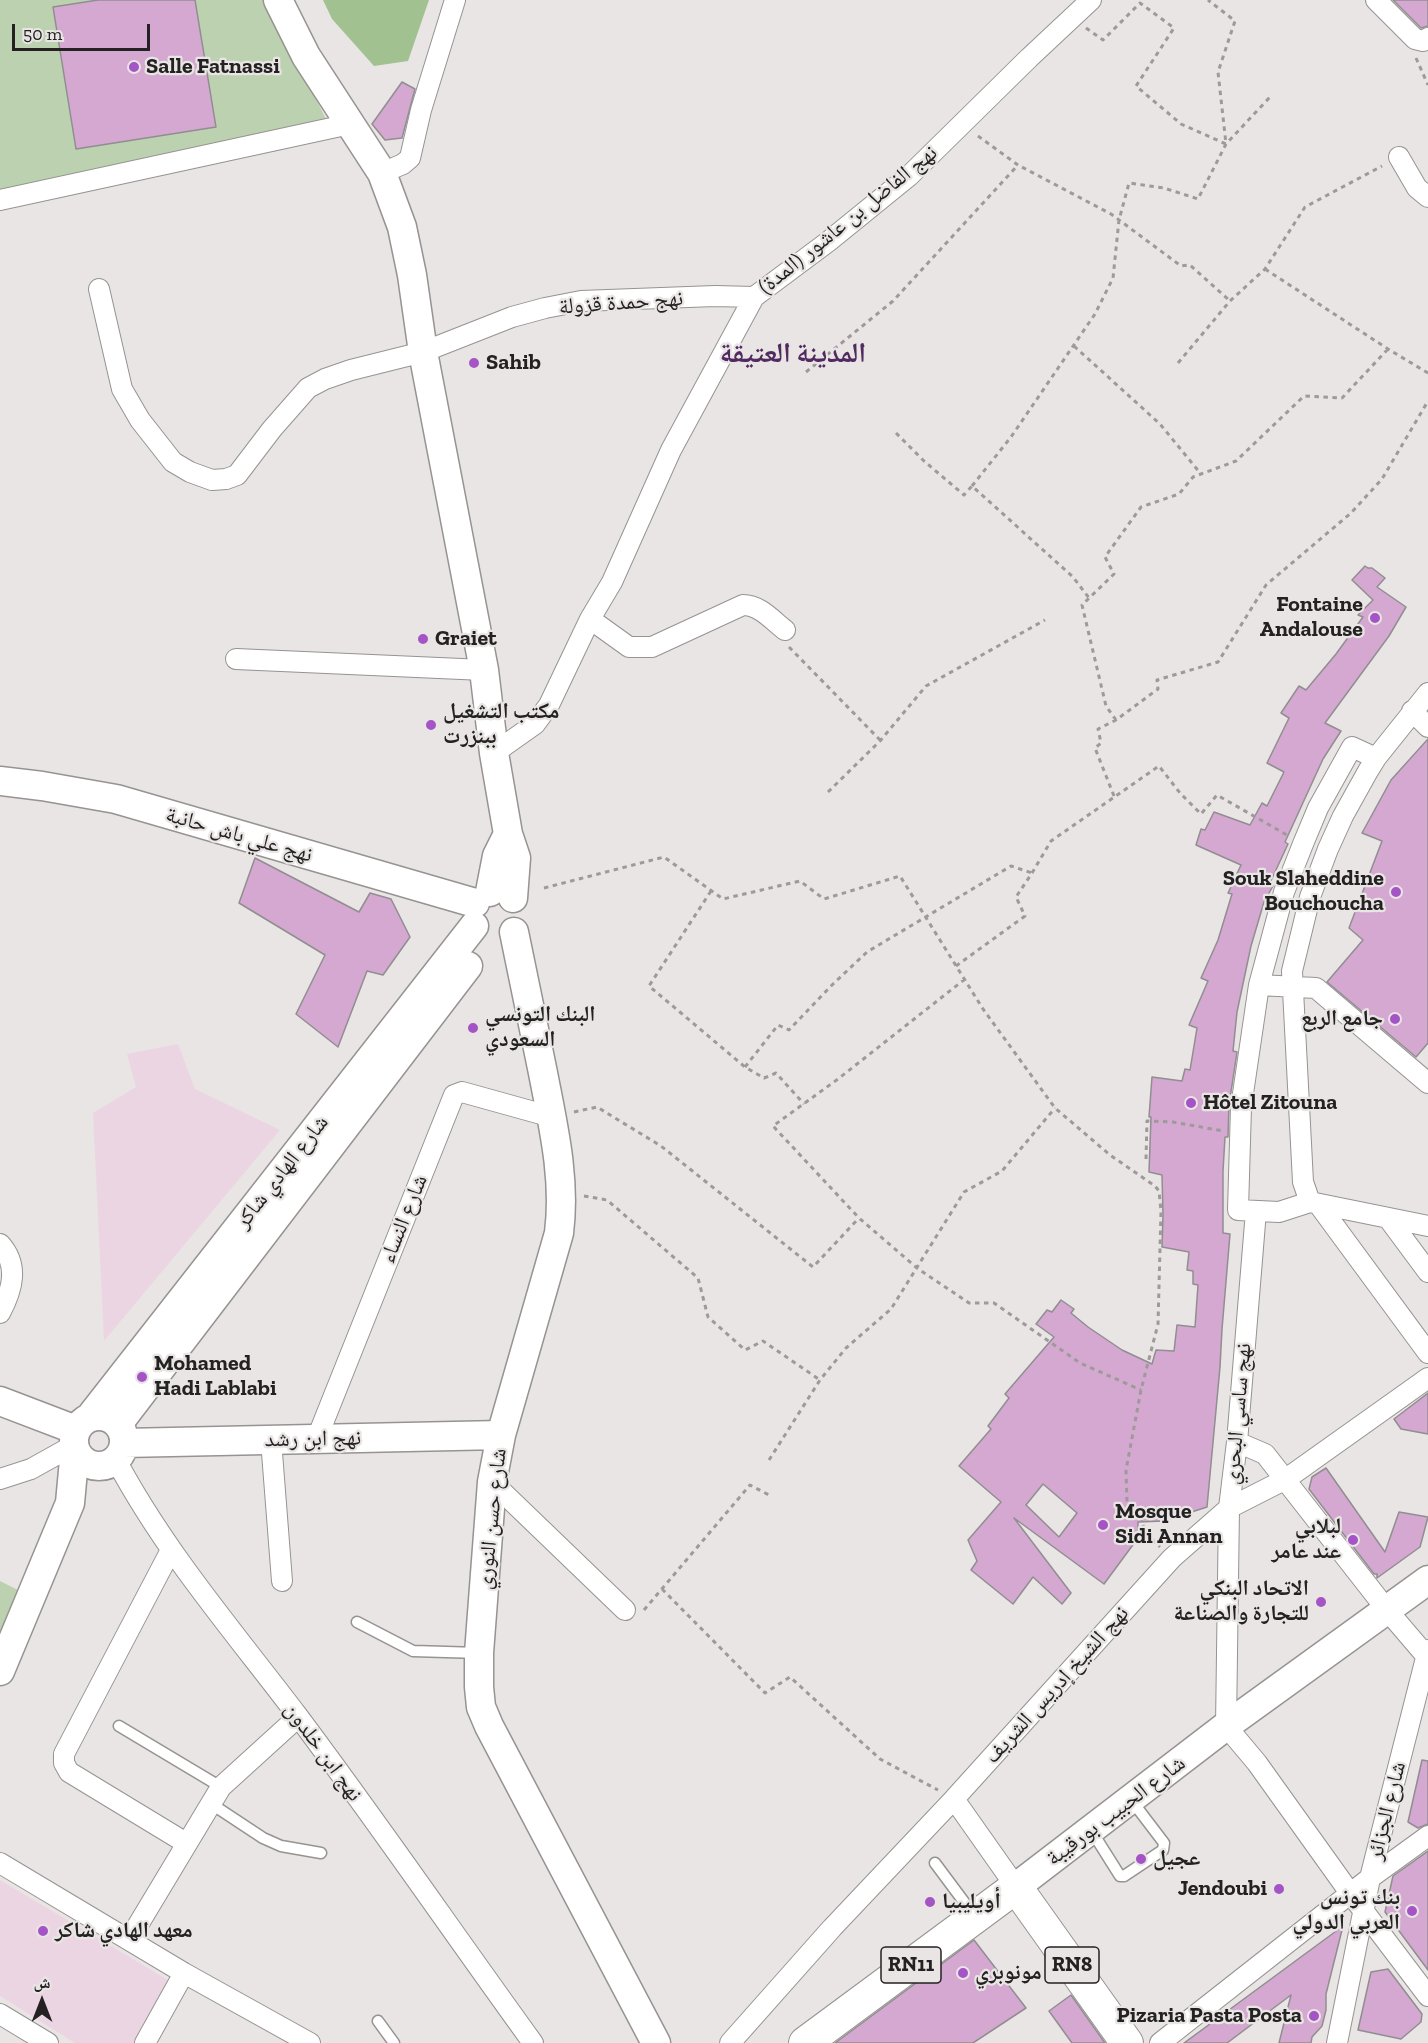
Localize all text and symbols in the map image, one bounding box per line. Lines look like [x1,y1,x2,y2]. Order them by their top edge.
scale bar [15,12,153,50]
text: 50 m [23,23,62,45]
place label: Salle Fatnassi [146,54,280,80]
marker: Salle Fatnassi [127,60,141,74]
street label: نهج الفاضل بن عاشور (المدة) [753,140,943,300]
street label: نهج حمدة قزولة [558,285,684,321]
district label: المدينة العتيقة [720,337,866,371]
place label: Sahib [486,350,541,376]
marker: Sahib [467,356,481,370]
place label: Fontaine Andalouse [1260,592,1363,644]
marker: Fontaine Andalouse [1368,611,1382,625]
place label: Graiet [435,626,497,652]
marker: Graiet [416,632,430,646]
place label: مكتب التشغيل ببنزرت [443,699,559,750]
marker: مكتب التشغيل ببنزرت [424,718,438,732]
street label: نهج علي باش حانبة [163,801,315,869]
place label: Souk Slaheddine Bouchoucha [1223,866,1384,918]
marker: Souk Slaheddine Bouchoucha [1389,885,1403,899]
place label: البنك التونسي السعودي [485,1002,596,1054]
place label: جامع الربع [1301,1006,1383,1032]
marker: جامع الربع [1388,1012,1402,1026]
marker: البنك التونسي السعودي [466,1021,480,1035]
place label: Hôtel Zitouna [1203,1090,1337,1116]
marker: Hôtel Zitouna [1184,1096,1198,1110]
street label: شارع الهادي شاكر [230,1110,334,1234]
street label: شارع النساء [374,1171,434,1267]
street label: نهج ساسي البحري [1219,1342,1257,1486]
place label: Mohamed Hadi Lablabi [154,1351,277,1402]
marker: Mohamed Hadi Lablabi [135,1370,149,1384]
street label: نهج ابن رشد [264,1425,362,1453]
street label: شارع حسن النوري [471,1447,513,1591]
place label: Mosque Sidi Annan [1115,1499,1222,1550]
place label: لبلابي عند عامر [1272,1514,1341,1566]
marker: Mosque Sidi Annan [1096,1518,1110,1532]
marker: لبلابي عند عامر [1346,1533,1360,1547]
place label: الاتحاد البنكي للتجارة والصناعة [1173,1576,1309,1628]
marker: الاتحاد البنكي للتجارة والصناعة [1314,1595,1328,1609]
street label: نهج الشيخ إدريس الشريف [979,1601,1135,1769]
street label: نهج ابن خلدون [278,1697,368,1807]
street label: شارع الحبيب بورقيبة [1041,1750,1191,1872]
street label: شارع الجزائر [1362,1759,1412,1863]
place label: عجيل [1153,1846,1200,1872]
marker: عجيل [1134,1852,1148,1866]
place label: Jendoubi [1178,1876,1267,1902]
marker: Jendoubi [1272,1882,1286,1896]
place label: بنك تونس العربي الدولي [1293,1885,1400,1936]
place label: أويليبيا [942,1889,1001,1915]
marker: أويليبيا [923,1895,937,1909]
marker: بنك تونس العربي الدولي [1405,1904,1419,1918]
place label: معهد الهادي شاكر [55,1918,193,1944]
marker: معهد الهادي شاكر [36,1924,50,1938]
road number: RN11 [881,1947,941,1983]
road number: RN8 [1045,1947,1099,1983]
place label: مونوبري [975,1960,1042,1986]
marker: مونوبري [956,1966,970,1980]
north arrow [12,1971,72,2031]
text: ش [34,1973,50,1992]
place label: Pizaria Pasta Posta [1117,2003,1302,2029]
marker: Pizaria Pasta Posta [1307,2009,1321,2023]

